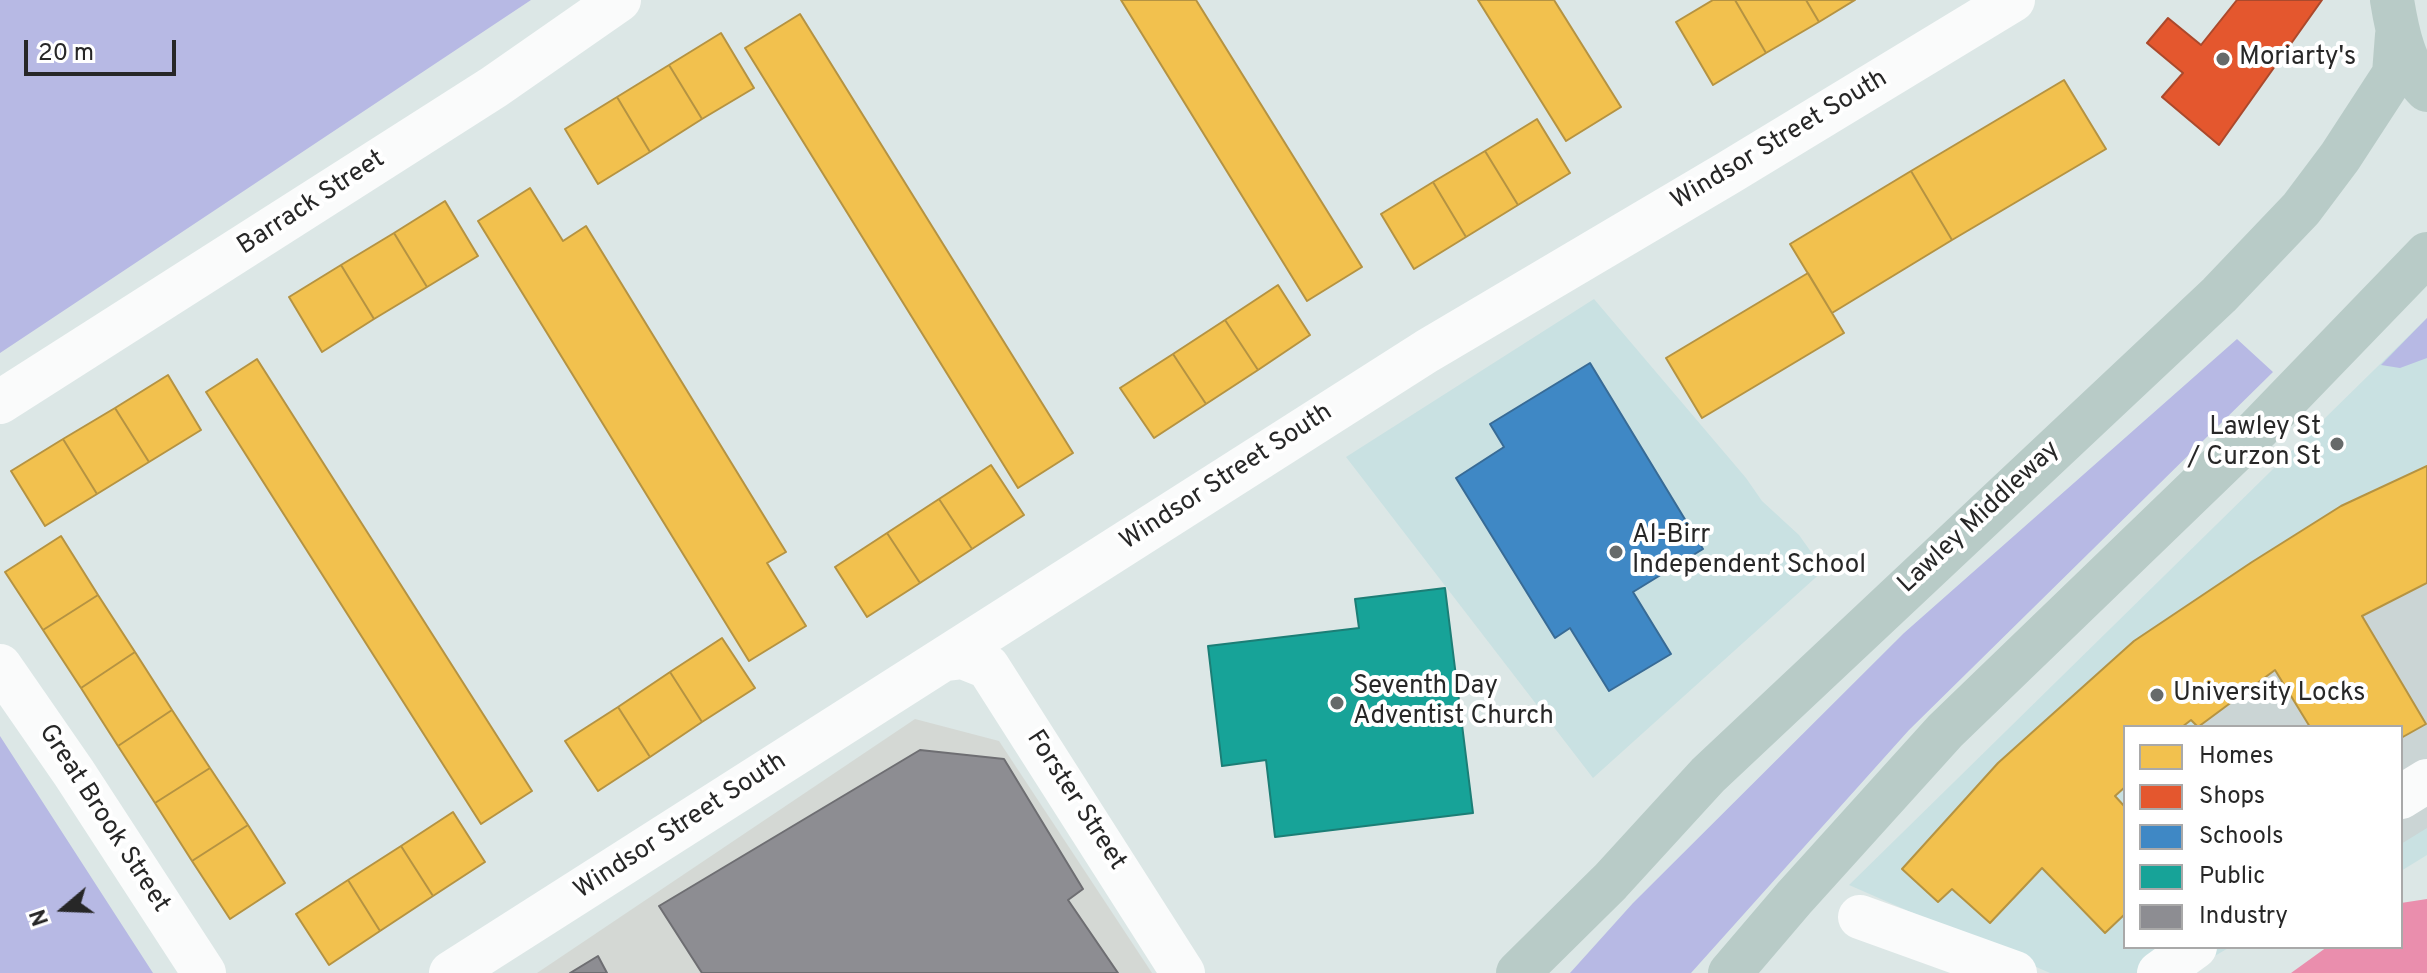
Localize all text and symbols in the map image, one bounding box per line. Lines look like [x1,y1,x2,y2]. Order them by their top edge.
scale bar [28,24,180,74]
text: 20 m [38,39,94,69]
place label: Moriarty's [2239,43,2356,75]
marker: Moriarty's [2214,50,2232,68]
street label: Windsor Street South [1666,64,1894,218]
street label: Barrack Street [232,145,392,263]
street label: Windsor Street South [1115,398,1339,558]
place label: Lawley St / Curzon St [2188,413,2321,474]
street label: Lawley Middleway [1893,435,2067,601]
marker: Lawley St / Curzon St [2328,435,2346,453]
place label: Al-Birr Independent School [1632,521,1866,582]
marker: Al-Birr Independent School [1607,543,1625,561]
place label: Seventh Day Adventist Church [1353,672,1554,734]
place label: University Locks [2173,679,2365,711]
marker: University Locks [2148,686,2166,704]
marker: Seventh Day Adventist Church [1328,694,1346,712]
street label: Great Brook Street [31,719,175,919]
street label: Forster Street [1018,725,1132,877]
legend [2123,725,2403,949]
text: Homes [2199,742,2274,772]
street label: Windsor Street South [569,747,793,907]
text: Shops [2199,782,2265,812]
text: Schools [2199,822,2284,852]
text: Public [2199,862,2265,892]
north arrow [24,869,104,949]
text: Industry [2199,902,2288,932]
text: N [26,905,56,929]

